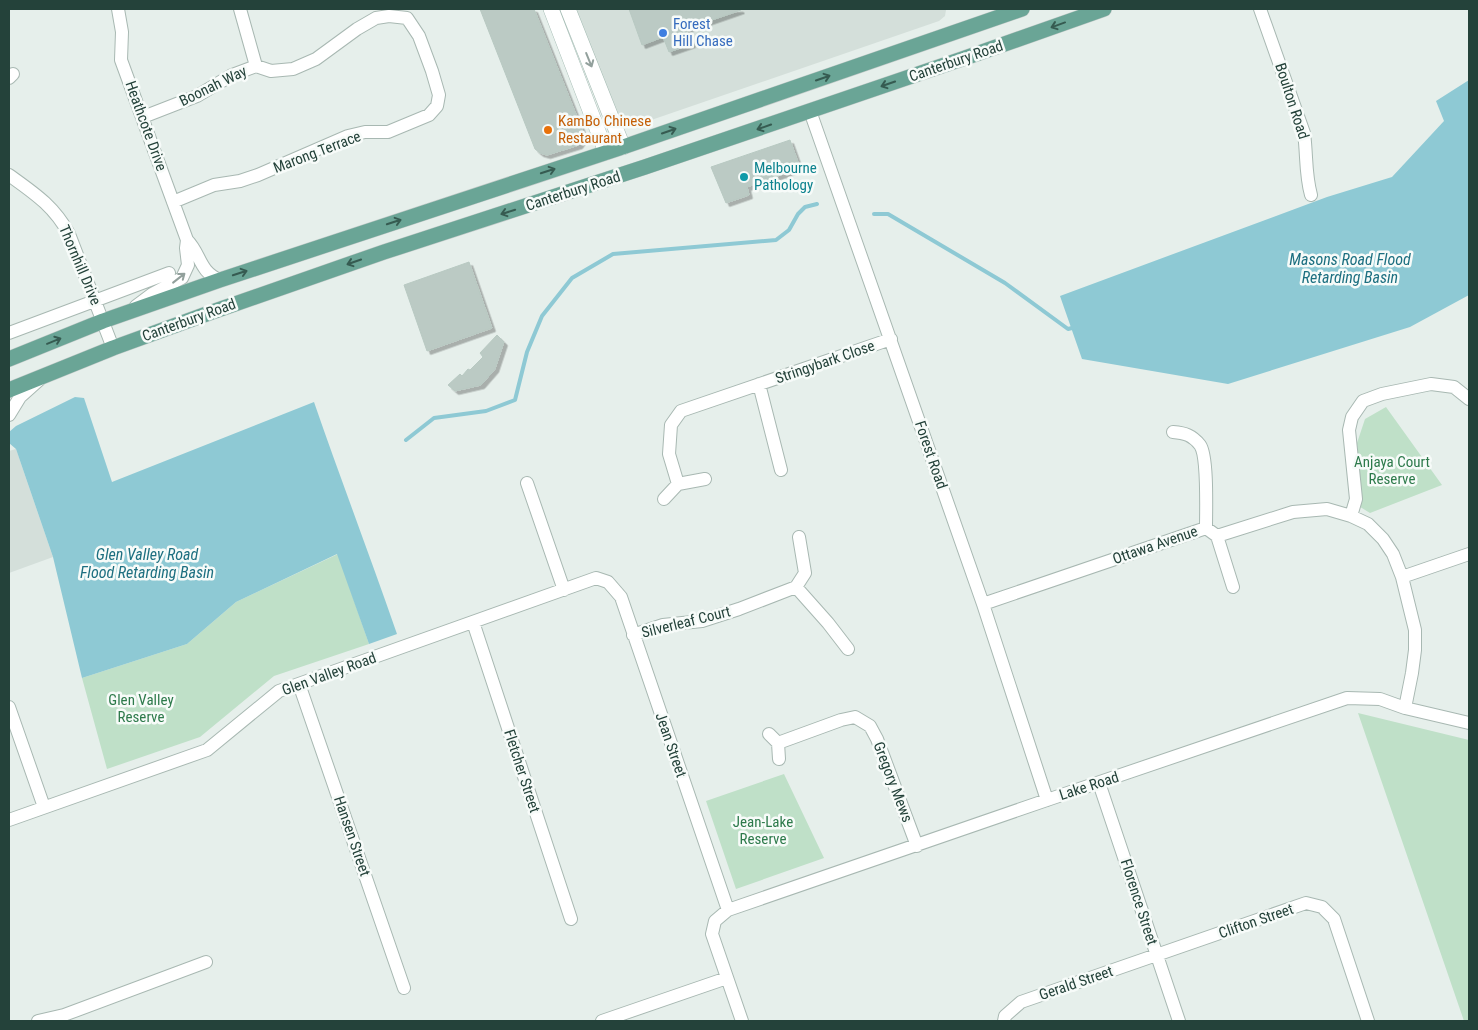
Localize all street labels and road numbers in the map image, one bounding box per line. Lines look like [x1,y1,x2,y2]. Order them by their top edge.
street label: Canterbury Road [907,37,1005,85]
street label: Boulton Road [1271,61,1313,141]
street label: Boonah Way [176,62,250,110]
street label: Heathcote Drive [121,79,171,173]
street label: Marong Terrace [271,127,363,177]
street label: Canterbury Road [524,167,622,215]
street label: Thornhill Drive [55,222,105,308]
street label: Canterbury Road [140,295,238,345]
street label: Stringybark Close [773,337,877,387]
street label: Forest Road [911,419,951,491]
street label: Ottawa Avenue [1110,522,1200,568]
street label: Silverleaf Court [640,602,732,642]
street label: Glen Valley Road [279,649,379,699]
street label: Jean Street [652,710,690,780]
street label: Fletcher Street [500,727,544,815]
street label: Gregory Mews [869,739,917,825]
street label: Lake Road [1057,768,1121,804]
street label: Hansen Street [330,794,374,878]
street label: Florence Street [1117,857,1161,947]
street label: Clifton Street [1216,900,1296,942]
street label: Gerald Street [1037,962,1115,1004]

